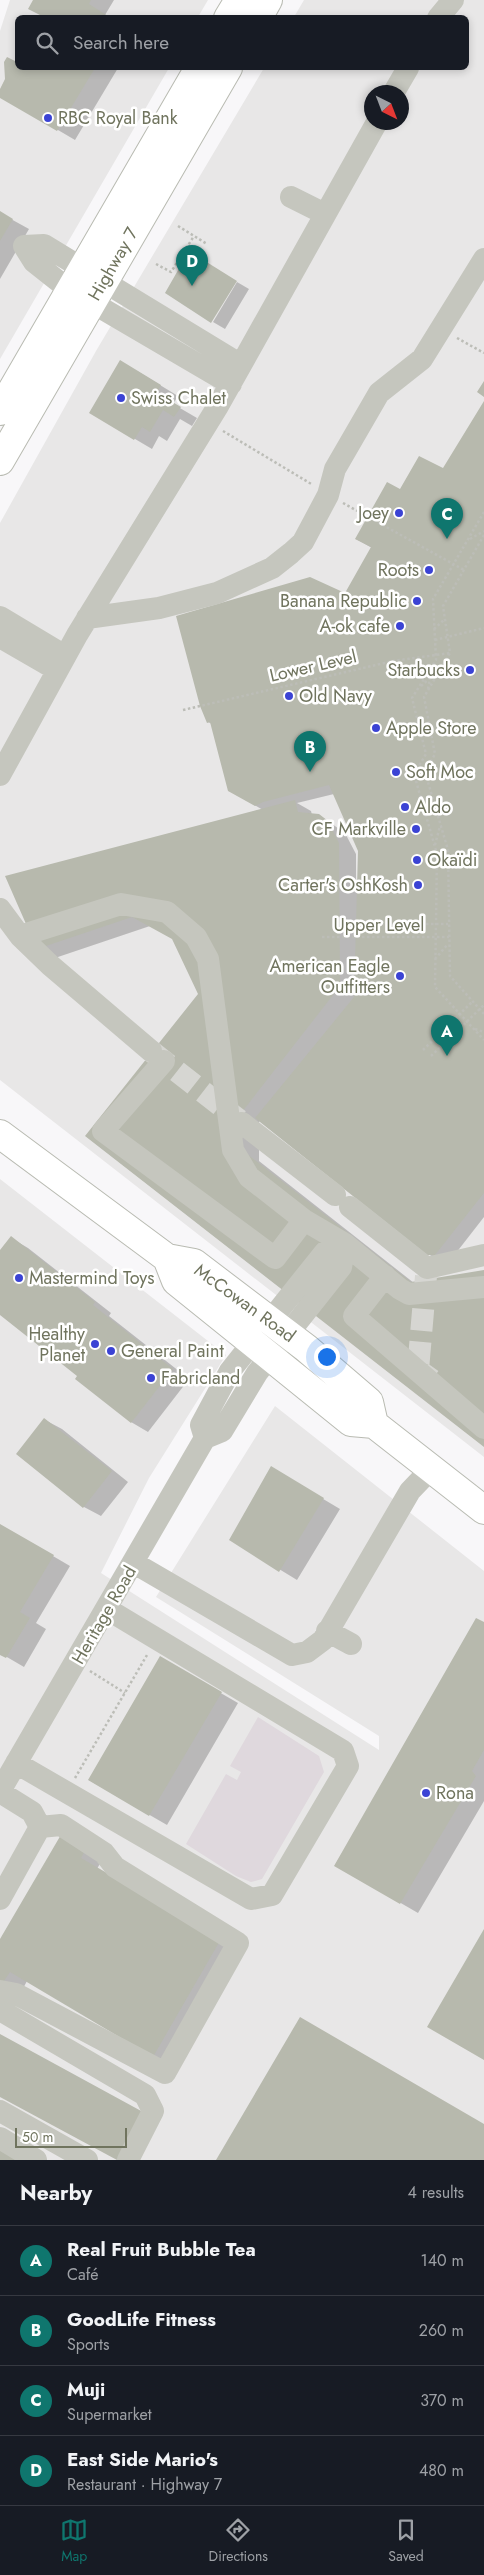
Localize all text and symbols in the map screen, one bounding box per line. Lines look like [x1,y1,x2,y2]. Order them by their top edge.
search box [15,15,469,70]
icon: search [33,29,61,57]
text: Search here [73,29,169,56]
north arrow [364,85,409,130]
place label: RBC Royal Bank [58,105,178,131]
marker: RBC Royal Bank [42,112,54,124]
street label: Highway 7 [82,222,145,305]
pin: D [176,245,208,286]
place label: Swiss Chalet [131,385,227,411]
marker: Swiss Chalet [115,392,127,404]
pin: C [431,498,463,539]
place label: Joey [356,500,389,526]
marker: Joey [393,507,405,519]
place label: Roots [378,557,419,583]
marker: Roots [423,564,435,576]
place label: Banana Republic [280,588,407,614]
marker: Banana Republic [411,595,423,607]
place label: A-ok cafe [320,613,390,639]
marker: A-ok cafe [394,620,406,632]
street label: Lower Level [267,643,359,689]
place label: Starbucks [387,657,460,683]
marker: Starbucks [464,664,476,676]
place label: Old Navy [299,683,372,709]
marker: Old Navy [283,690,295,702]
place label: Apple Store [386,715,476,741]
marker: Apple Store [370,722,382,734]
pin: B [294,731,326,772]
place label: Soft Moc [406,759,474,785]
marker: Soft Moc [390,766,402,778]
place label: Aldo [415,794,451,820]
marker: Aldo [399,801,411,813]
place label: CF Markville [312,816,406,842]
marker: CF Markville [410,823,422,835]
place label: Okaïdi [427,847,477,873]
marker: Okaïdi [411,854,423,866]
place label: Carter's OshKosh [278,872,408,898]
marker: Carter's OshKosh [412,879,424,891]
street label: Upper Level [334,912,424,938]
place label: American Eagle Outfitters [270,953,390,1000]
marker: American Eagle Outfitters [394,970,406,982]
pin: A [431,1015,463,1056]
street label: McCowan Road [189,1257,301,1349]
place label: Mastermind Toys [29,1265,154,1291]
marker: Mastermind Toys [13,1272,25,1284]
place label: Healthy Planet [28,1321,86,1368]
marker: Healthy Planet [89,1338,101,1350]
place label: General Paint [121,1338,224,1364]
your location [314,1344,340,1370]
marker: General Paint [105,1345,117,1357]
place label: Fabricland [161,1365,240,1391]
marker: Fabricland [145,1372,157,1384]
street label: Heritage Road [65,1561,143,1669]
place label: Rona [436,1780,474,1806]
marker: Rona [420,1787,432,1799]
scale bar [15,2125,128,2148]
text: 50 m [22,2127,53,2147]
text: Nearby [20,2178,92,2208]
text: 4 results [408,2181,464,2204]
text: Real Fruit Bubble Tea [67,2236,256,2263]
text: A [30,2249,42,2272]
text: 140 m [421,2249,464,2272]
text: Café [67,2263,98,2286]
text: GoodLife Fitness [67,2306,216,2333]
text: B [31,2319,41,2342]
text: 260 m [419,2319,464,2342]
text: Sports [67,2333,109,2356]
text: Muji [67,2376,105,2403]
text: C [30,2389,42,2412]
text: 370 m [420,2389,464,2412]
text: Supermarket [67,2403,152,2426]
text: East Side Mario's [67,2446,218,2473]
text: D [30,2459,42,2482]
text: 480 m [419,2459,464,2482]
text: Restaurant · Highway 7 [67,2473,222,2496]
tab: Map [60,2516,88,2566]
tab: Directions [209,2516,268,2566]
tab: Saved [388,2516,424,2566]

